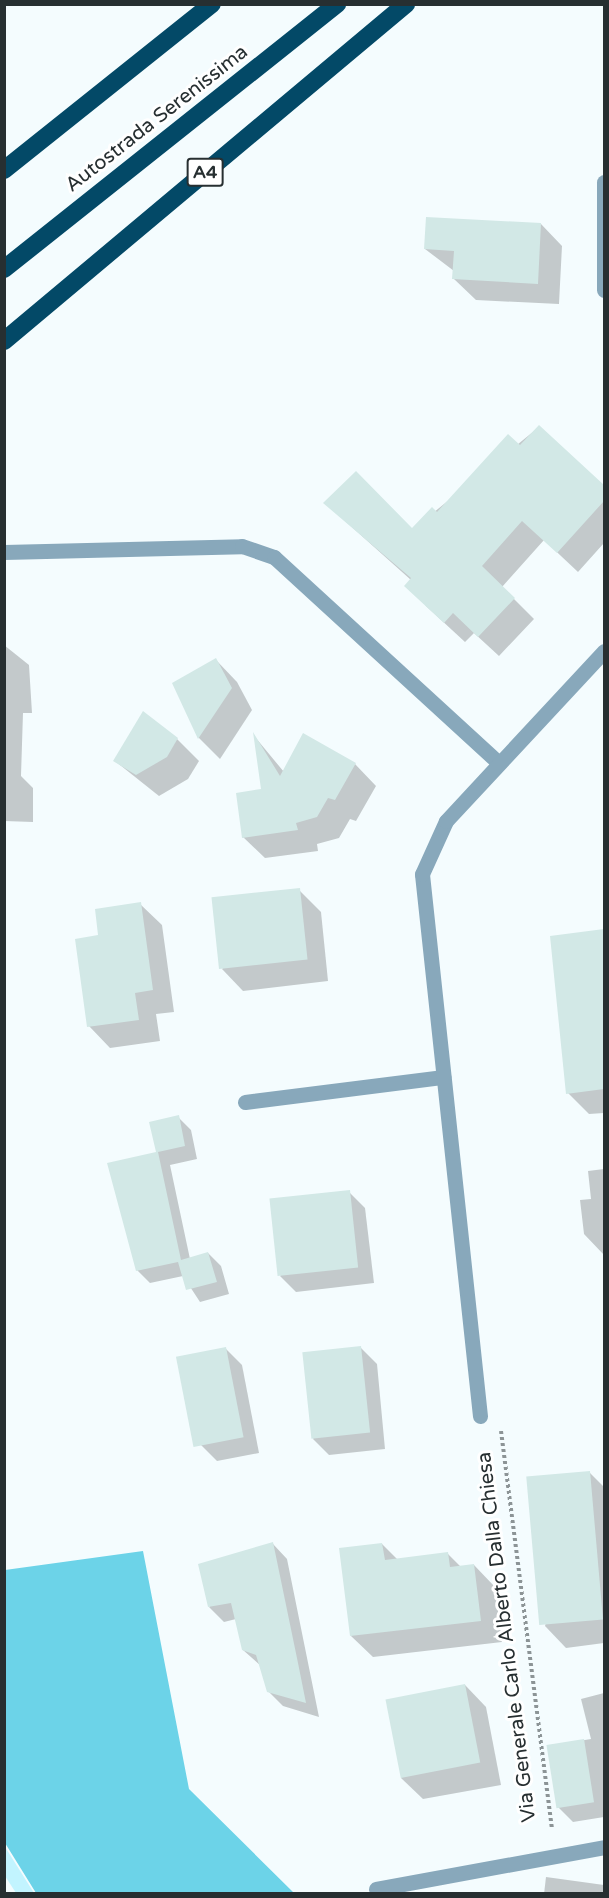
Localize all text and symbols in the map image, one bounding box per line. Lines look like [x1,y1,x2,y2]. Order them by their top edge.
street label: Autostrada Serenissima [61,40,253,198]
road number: A4 [186,157,224,187]
street label: Via Generale Carlo Alberto Dalla Chiesa [472,1451,542,1823]

